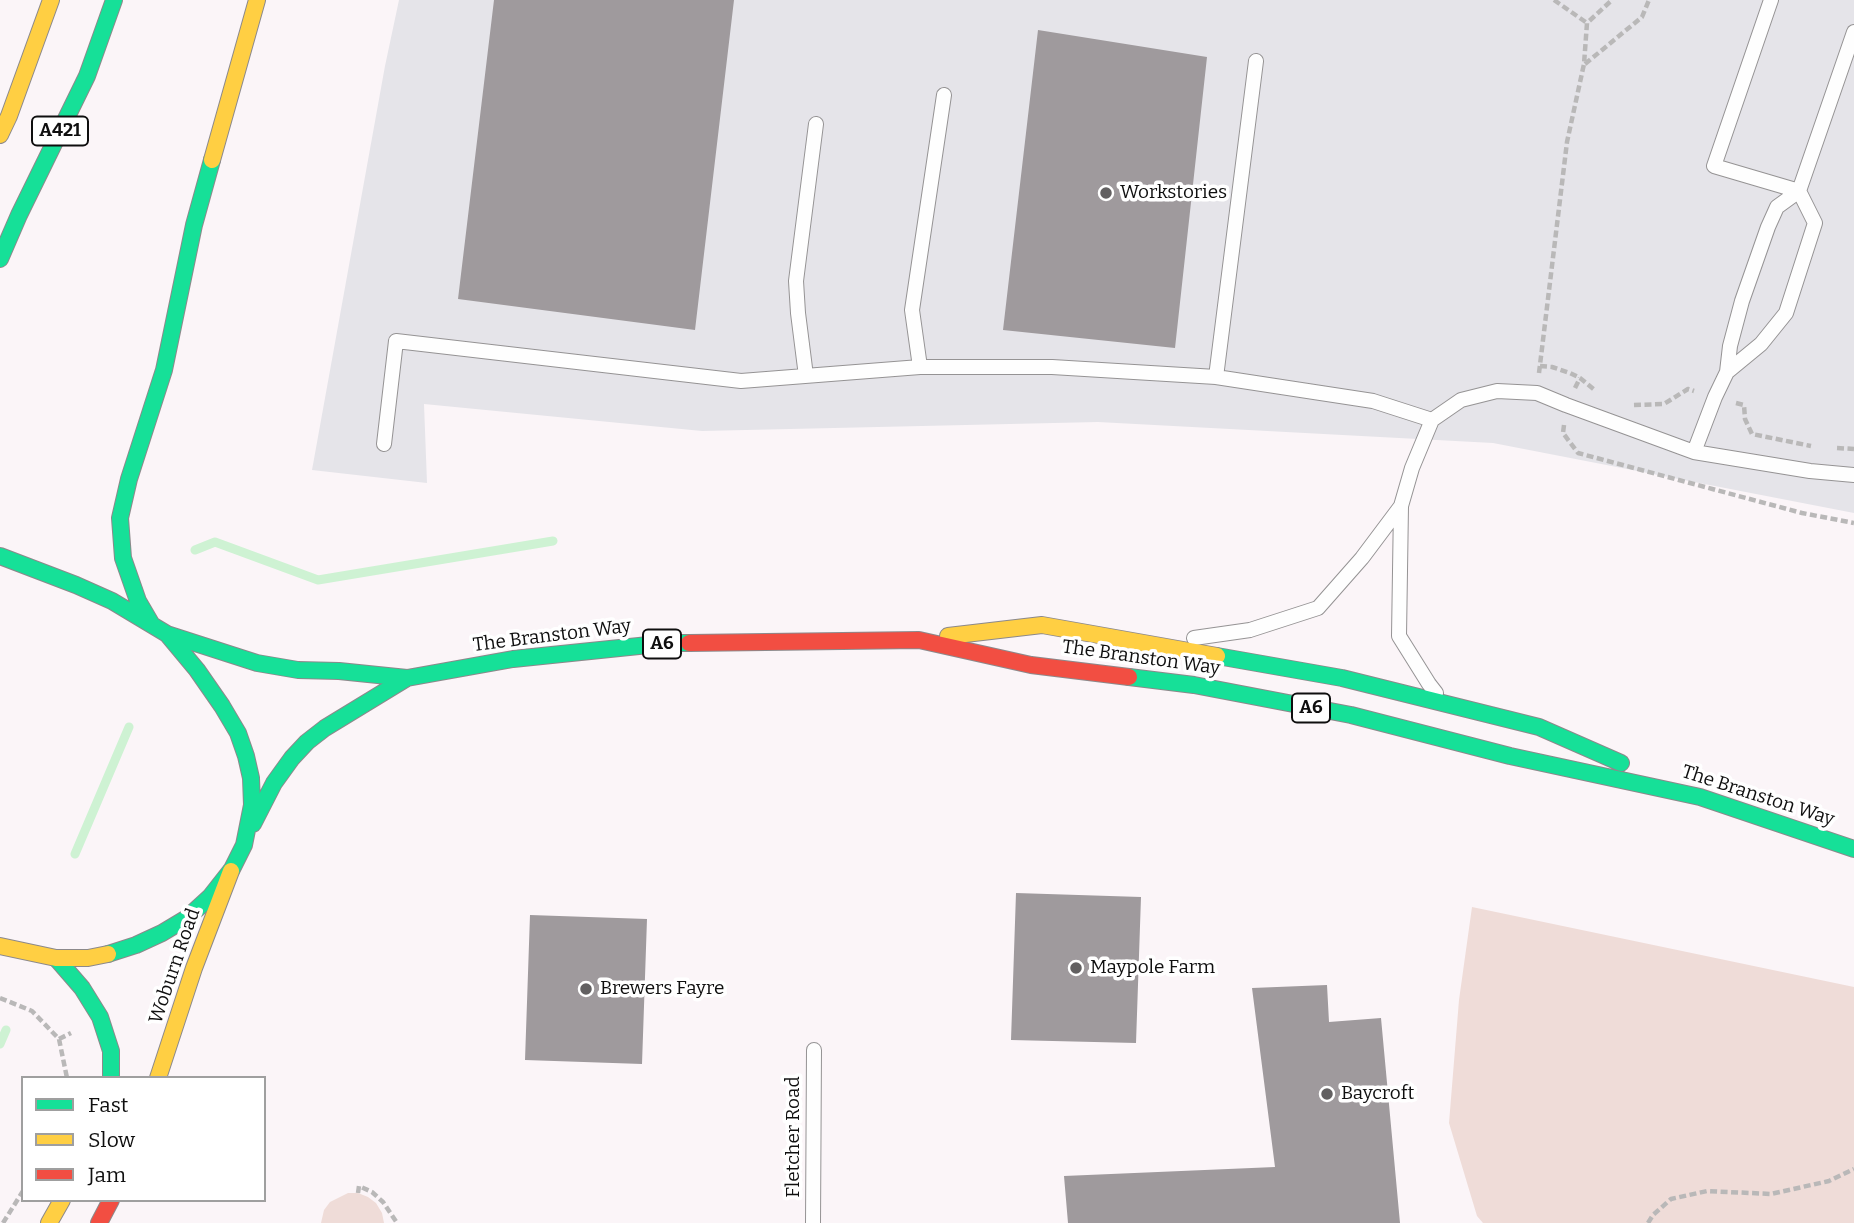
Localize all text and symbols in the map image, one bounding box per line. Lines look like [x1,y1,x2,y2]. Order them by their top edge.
road number: A421 [32,116,88,146]
place label: Workstories [1120,182,1227,204]
marker: Workstories [1098,185,1114,201]
street label: The Branston Way [472,615,632,657]
road number: A6 [643,630,681,658]
street label: The Branston Way [1061,636,1221,680]
road number: A6 [1292,694,1330,722]
street label: The Branston Way [1679,761,1837,831]
street label: Woburn Road [145,905,205,1027]
place label: Maypole Farm [1090,957,1215,979]
marker: Maypole Farm [1068,960,1084,976]
place label: Brewers Fayre [600,978,724,1000]
marker: Brewers Fayre [578,981,594,997]
legend [21,1076,266,1202]
street label: Fletcher Road [783,1076,805,1198]
place label: Baycroft [1341,1083,1414,1105]
marker: Baycroft [1319,1086,1335,1102]
text: Fast [88,1092,128,1118]
text: Slow [88,1127,135,1153]
text: Jam [88,1162,126,1188]

